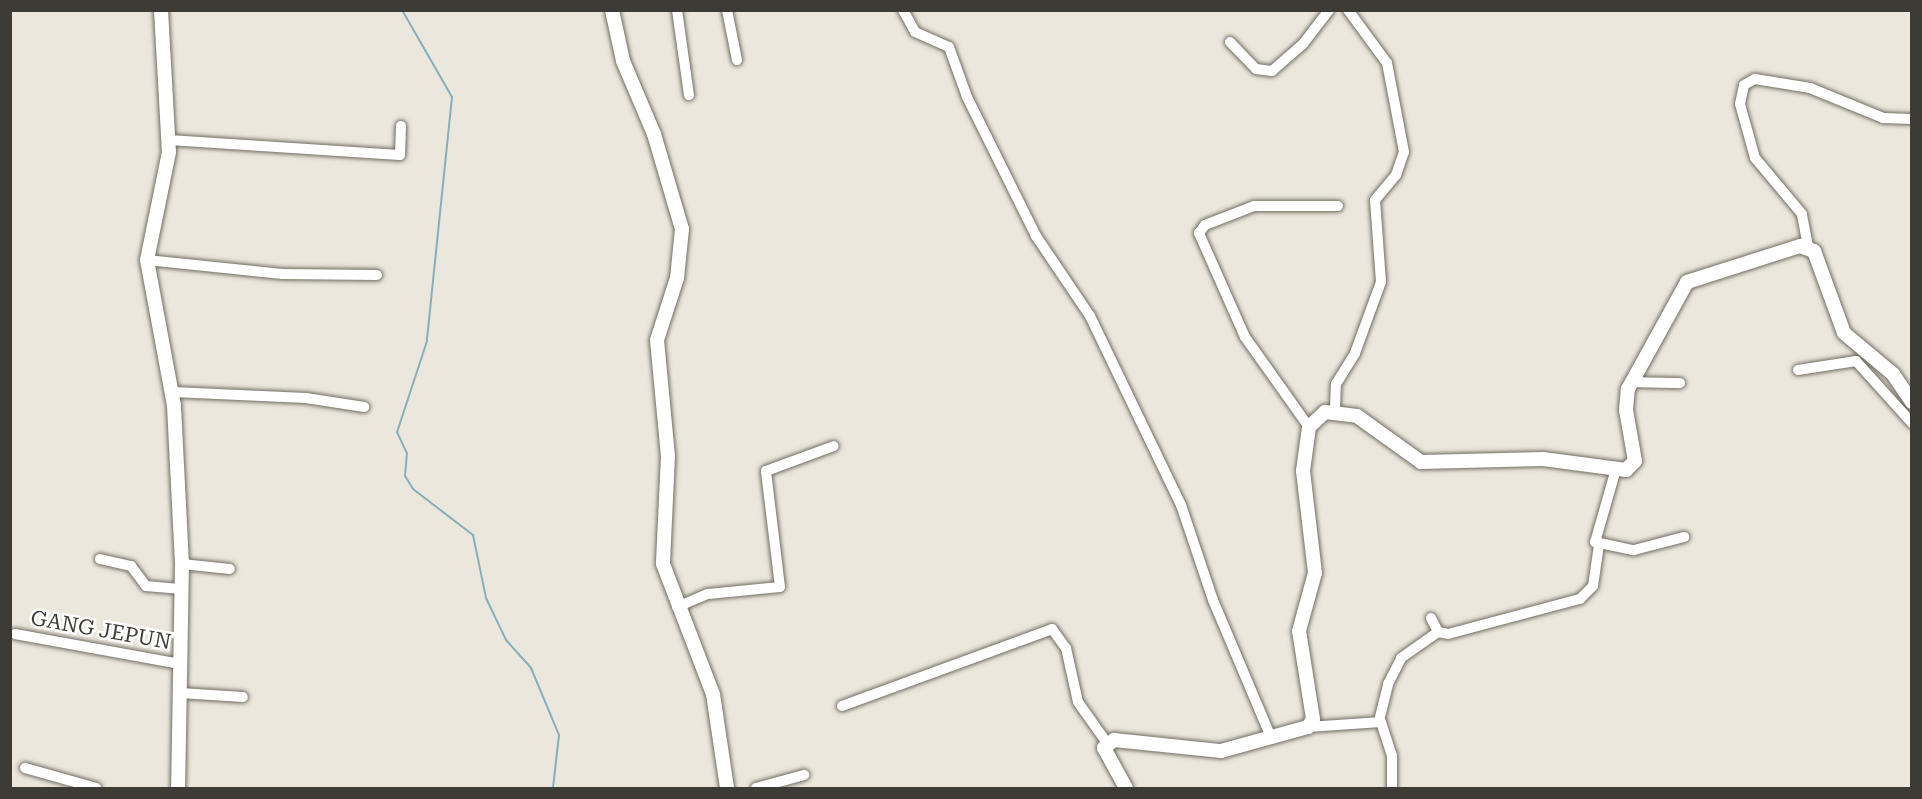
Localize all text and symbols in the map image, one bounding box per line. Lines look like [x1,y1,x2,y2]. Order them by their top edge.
street label: GANG JEPUN [29,605,173,655]

